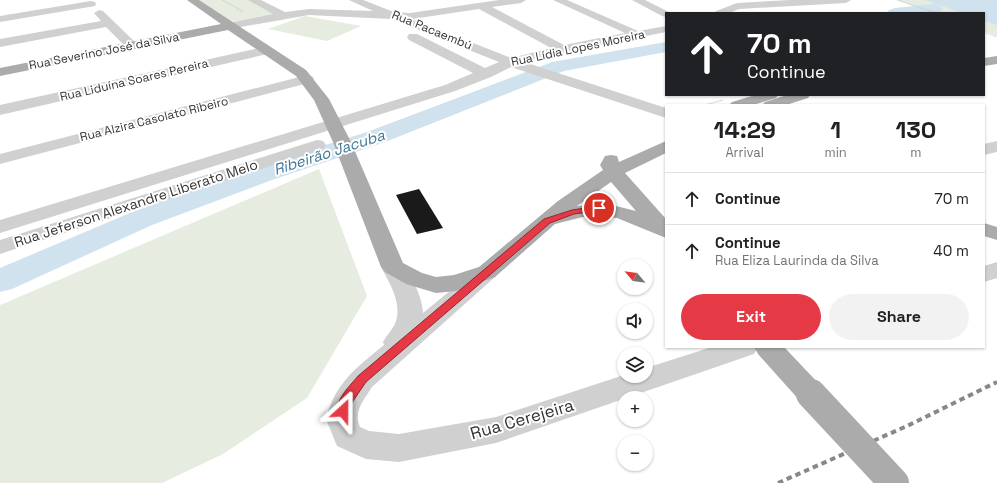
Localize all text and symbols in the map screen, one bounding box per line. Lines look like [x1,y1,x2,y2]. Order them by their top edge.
street label: Rua Pacaembú [390,7,474,53]
text: 70 m [747,25,812,61]
street label: Rua Lídia Lopes Moreira [510,26,647,70]
icon: ahead [681,28,733,80]
street label: Rua Severino José da Silva [28,29,181,73]
street label: Rua Liduína Soares Pereira [58,55,210,105]
text: Continue [747,60,826,83]
street label: Rua Alzira Casolato Ribeiro [78,93,230,145]
text: 14:29 [714,114,776,145]
text: 1 [830,114,841,145]
text: 130 [895,114,936,145]
water label: Ribeirão Jacuba [271,125,387,179]
text: Arrival [725,144,764,161]
text: min [824,144,847,161]
text: m [910,144,921,161]
street label: Rua Jeferson Alexandre Liberato Melo [12,155,260,251]
icon: ahead [681,188,703,210]
text: Continue [715,189,781,208]
text: 70 m [934,189,969,208]
pin [582,191,616,225]
icon: arrive [588,197,610,219]
text: Continue [715,233,781,252]
icon: ahead [681,240,703,262]
text: 40 m [933,241,969,260]
text: Rua Eliza Laurinda da Silva [715,252,879,269]
north arrow [617,259,653,295]
map controls [617,259,653,471]
button: Exit [681,294,821,340]
button: Share [829,294,969,340]
button: sound [617,303,653,339]
button: layers [617,347,653,383]
position arrow [322,390,364,432]
button: + [617,391,653,427]
street label: Rua Cerejeira [468,394,577,444]
button: − [617,435,653,471]

